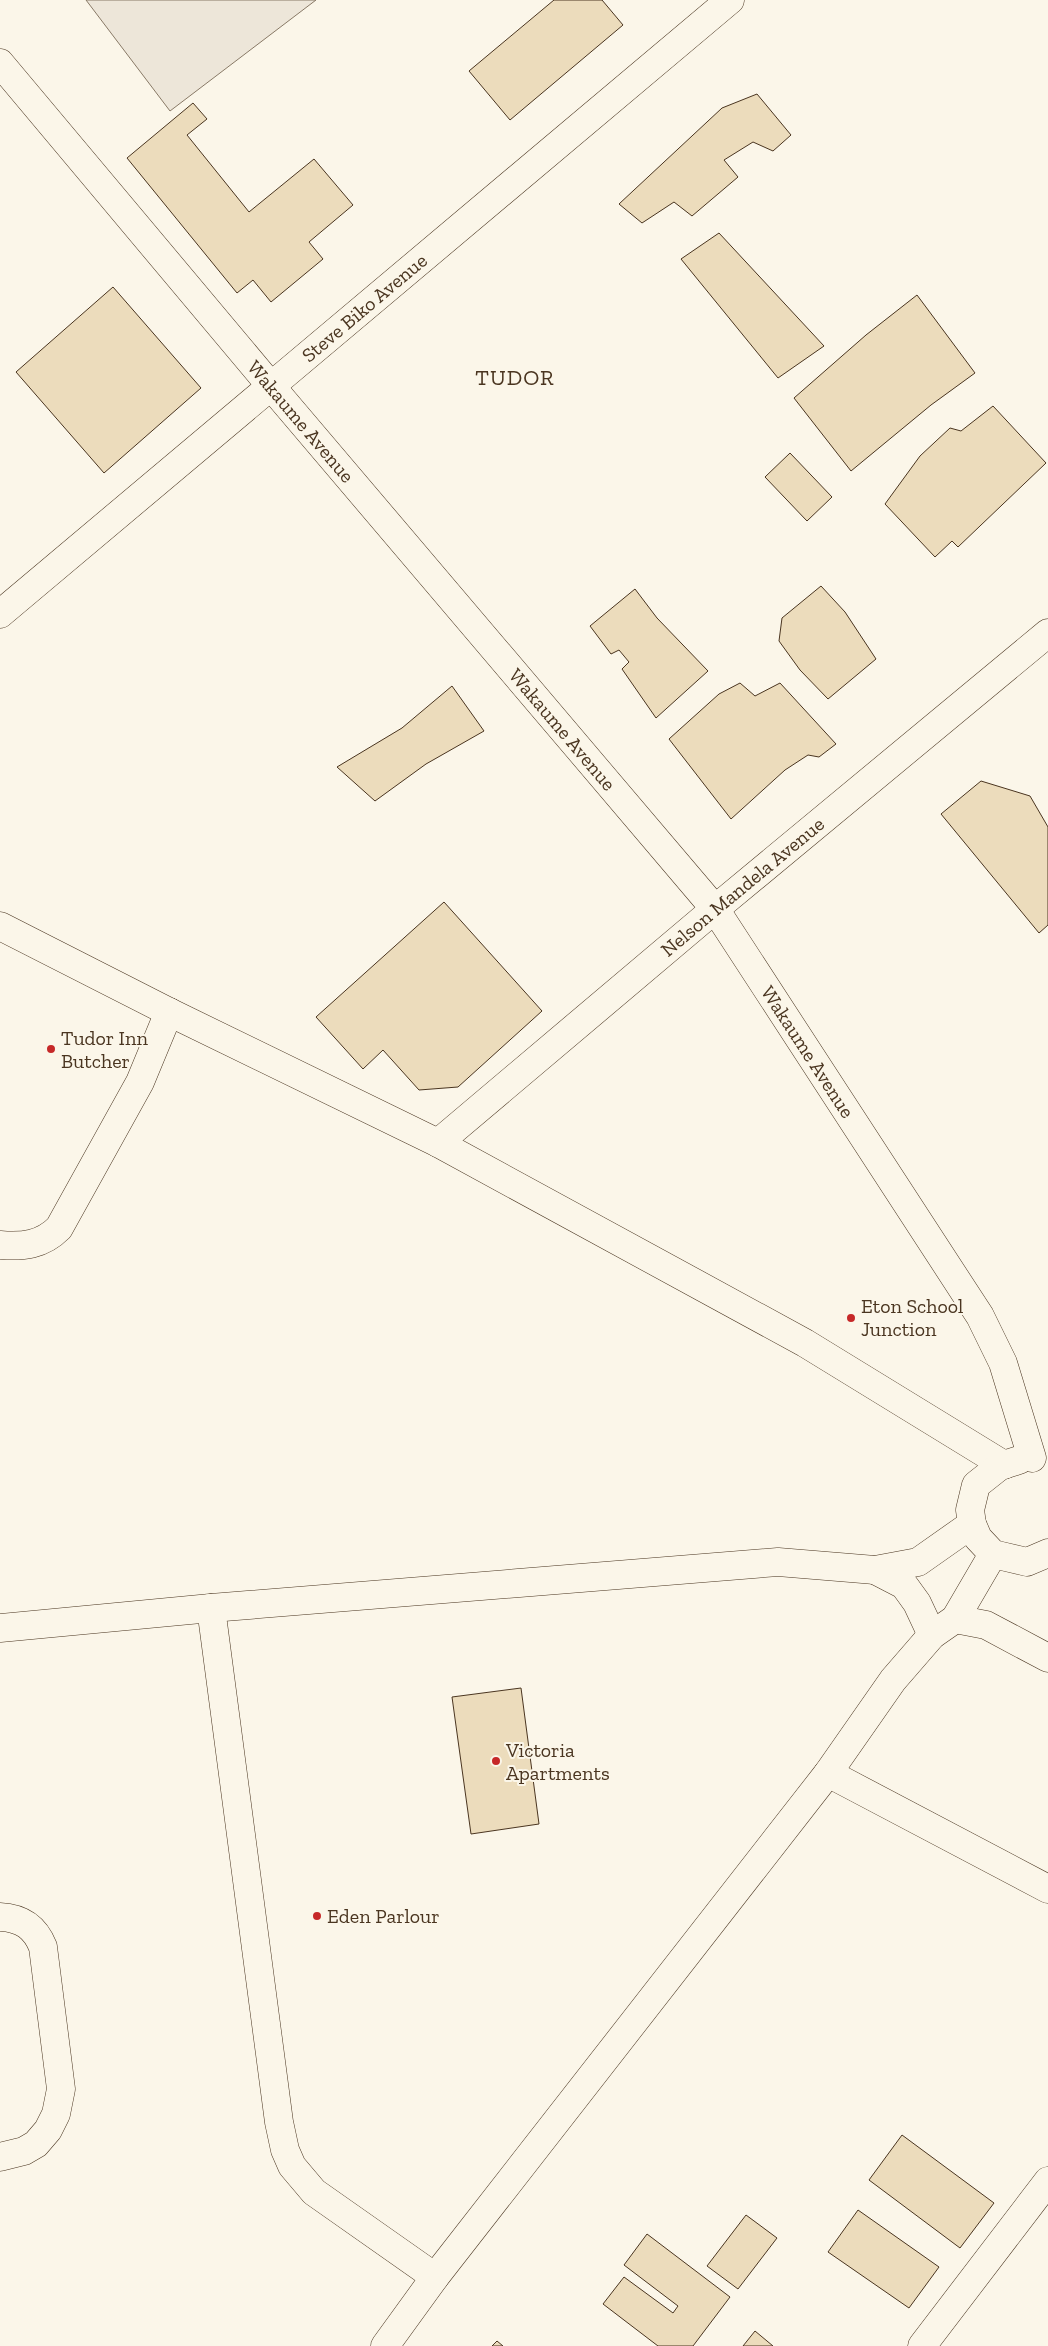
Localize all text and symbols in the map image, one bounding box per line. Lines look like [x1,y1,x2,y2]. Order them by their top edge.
street label: Steve Biko Avenue [297,248,432,367]
street label: Wakaume Avenue [242,355,360,487]
district label: TUDOR [475,364,555,391]
street label: Wakaume Avenue [504,663,621,795]
street label: Nelson Mandela Avenue [656,812,829,962]
street label: Wakaume Avenue [756,981,860,1122]
place label: Tudor Inn Butcher [61,1026,148,1073]
marker: Tudor Inn Butcher [45,1043,57,1055]
place label: Eton School Junction [861,1294,963,1341]
marker: Eton School Junction [845,1312,857,1324]
place label: Victoria Apartments [505,1738,610,1785]
marker: Victoria Apartments [490,1755,502,1767]
place label: Eden Parlour [327,1904,440,1928]
marker: Eden Parlour [311,1910,323,1922]

